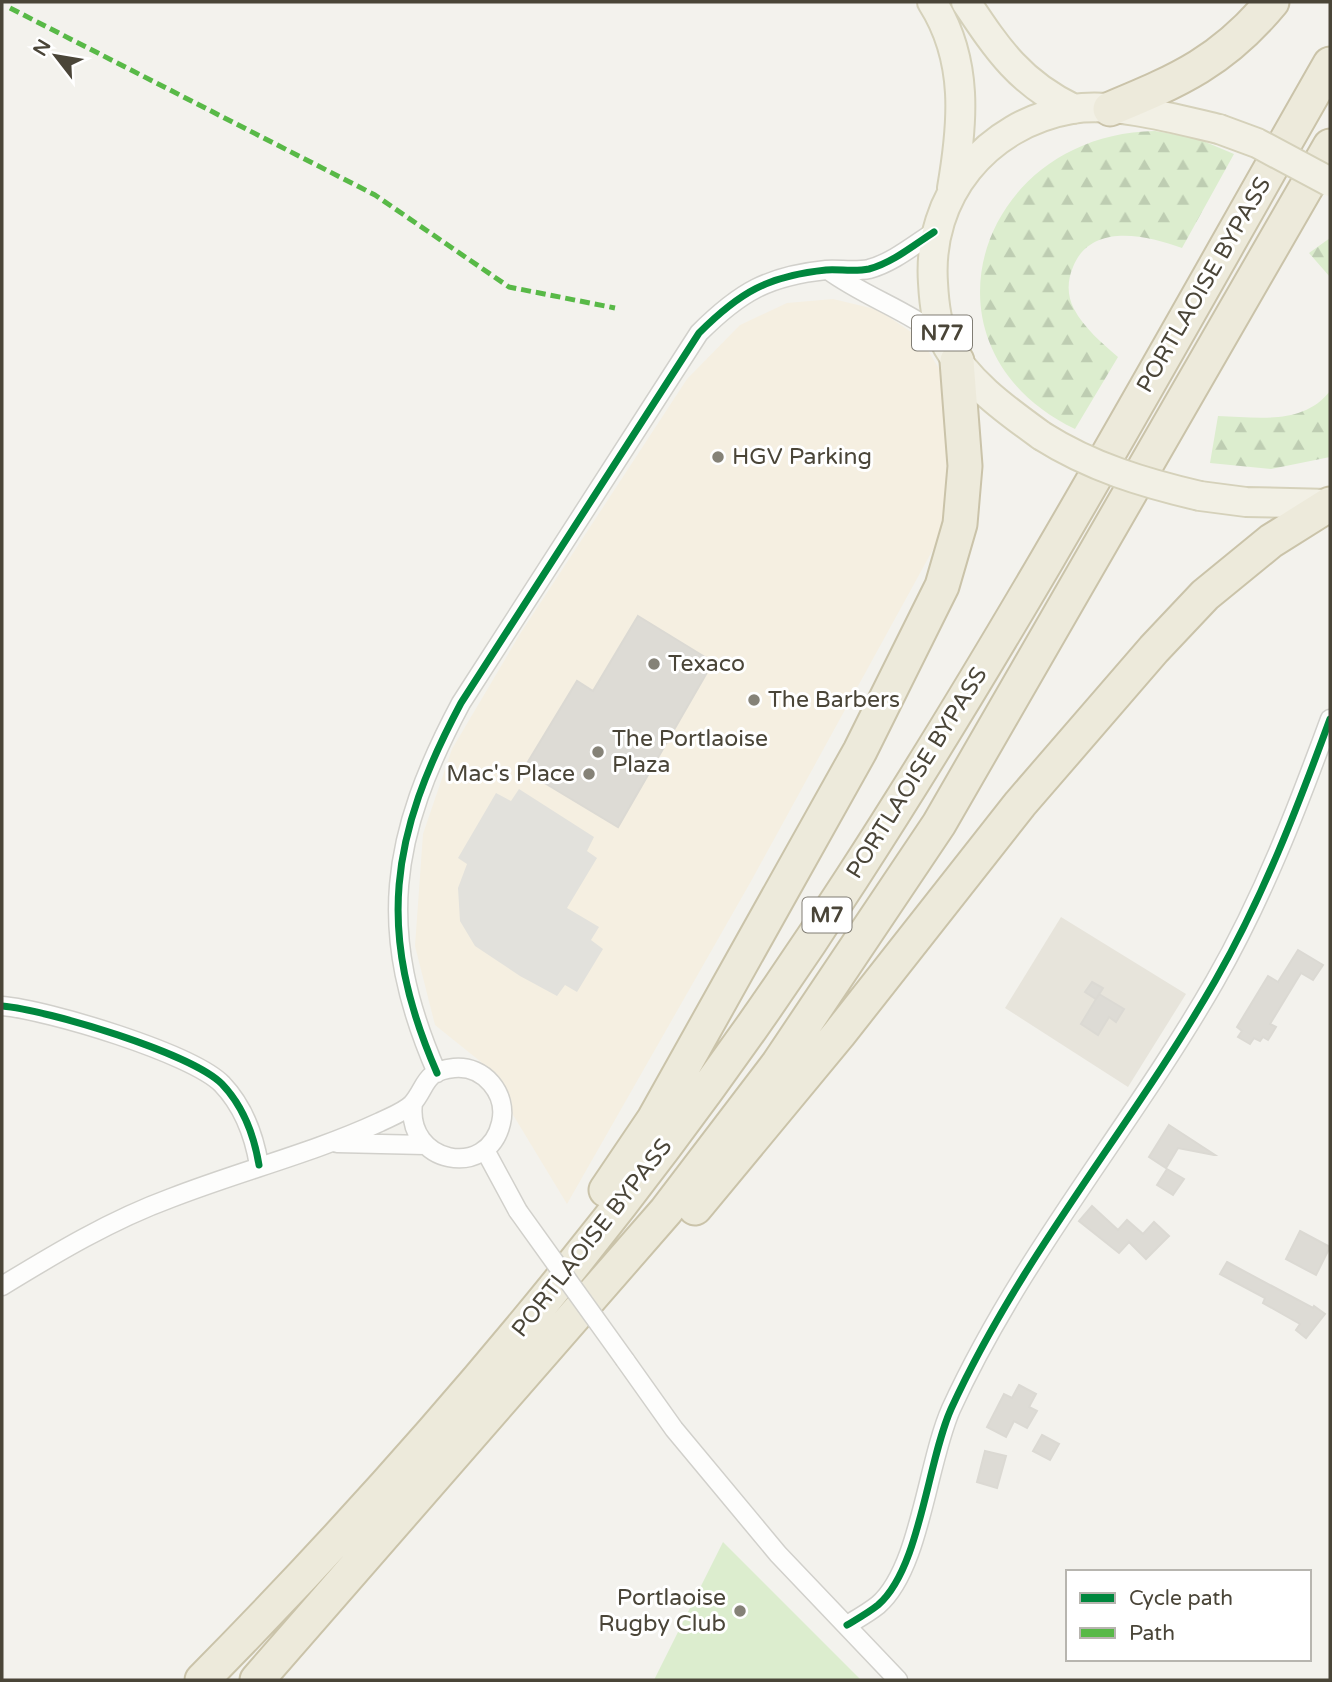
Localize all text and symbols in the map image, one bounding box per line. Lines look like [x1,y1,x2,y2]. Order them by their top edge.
north arrow [21,21,91,91]
text: N [29,36,56,60]
street label: PORTLAOISE BYPASS [1131,172,1277,398]
road number: N77 [912,316,972,350]
place label: HGV Parking [732,443,872,471]
marker: HGV Parking [710,449,726,465]
place label: Texaco [668,650,745,678]
marker: Texaco [646,656,662,672]
street label: PORTLAOISE BYPASS [840,662,994,884]
place label: The Barbers [768,686,900,714]
marker: The Barbers [746,692,762,708]
place label: The Portlaoise Plaza [612,725,768,779]
marker: The Portlaoise Plaza [590,744,606,760]
place label: Mac's Place [446,760,575,788]
marker: Mac's Place [581,766,597,782]
road number: M7 [802,898,852,932]
street label: PORTLAOISE BYPASS [506,1133,678,1343]
legend [1066,1570,1311,1661]
place label: Portlaoise Rugby Club [598,1584,726,1638]
text: Cycle path [1129,1586,1233,1611]
marker: Portlaoise Rugby Club [732,1603,748,1619]
text: Path [1129,1621,1175,1646]

